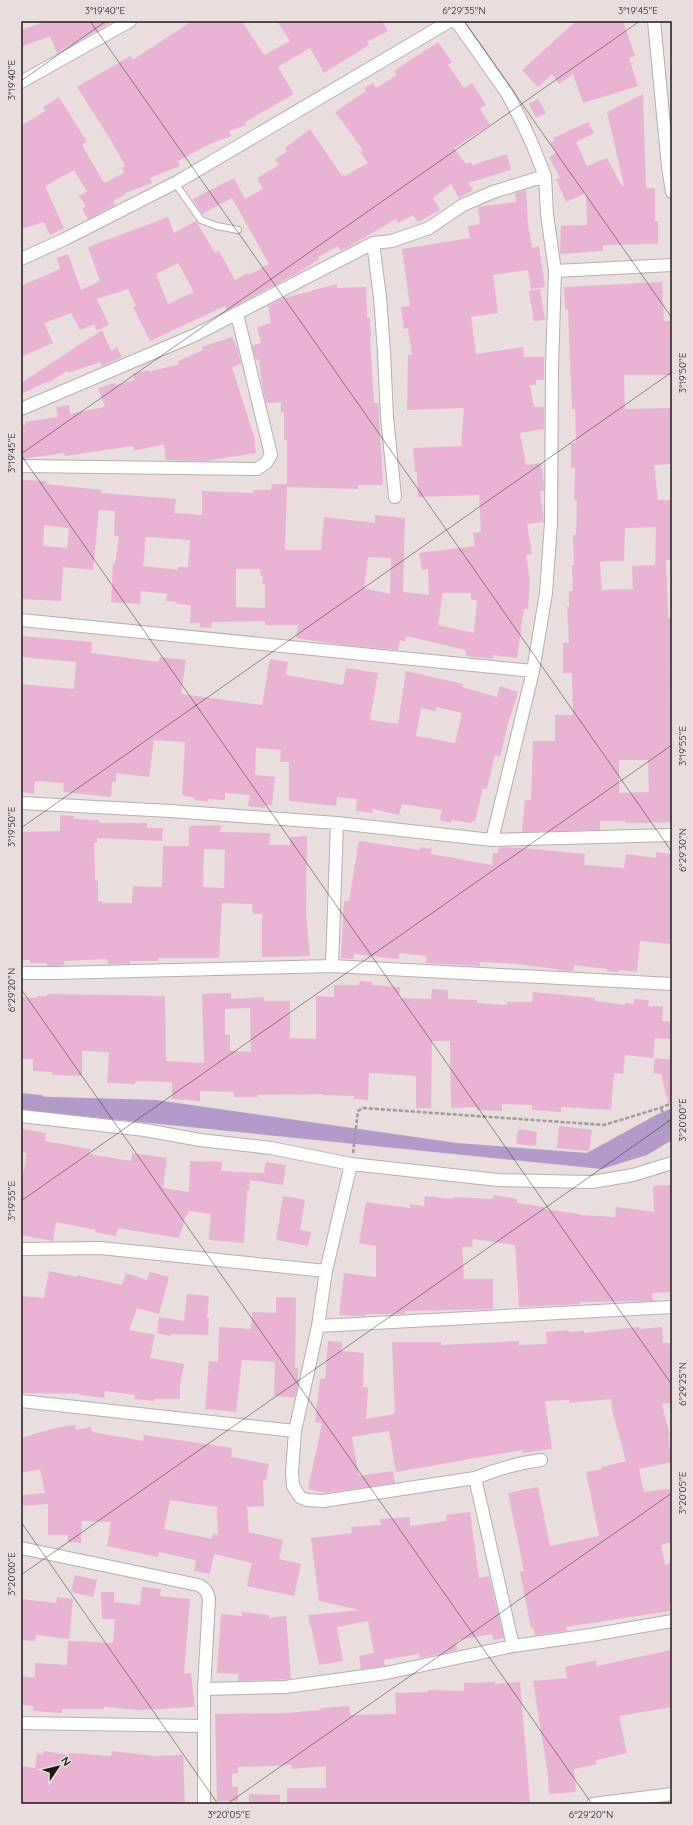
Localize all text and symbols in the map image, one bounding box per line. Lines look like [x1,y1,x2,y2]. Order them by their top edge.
text: 3°19'40"E [85,4,126,17]
text: 6°29'35"N [442,4,486,17]
text: 3°19'45"E [618,4,658,17]
text: 3°19'40"E [5,59,18,100]
text: 3°19'50"E [676,352,689,393]
text: 3°19'45"E [5,433,18,473]
text: 3°19'55"E [676,726,689,766]
text: 3°19'50"E [5,806,18,847]
text: 6°29'30"N [676,828,689,872]
text: 6°29'20"N [5,968,18,1012]
text: 3°20'00"E [676,1098,689,1142]
text: 3°19'55"E [5,1181,18,1221]
text: 6°29'25"N [676,1362,689,1406]
text: 3°20'05"E [676,1471,689,1514]
text: 3°20'00"E [5,1552,18,1596]
north arrow [38,1747,78,1787]
text: N [58,1754,74,1769]
text: 3°20'05"E [208,1808,251,1821]
text: 6°29'20"N [569,1808,613,1821]

